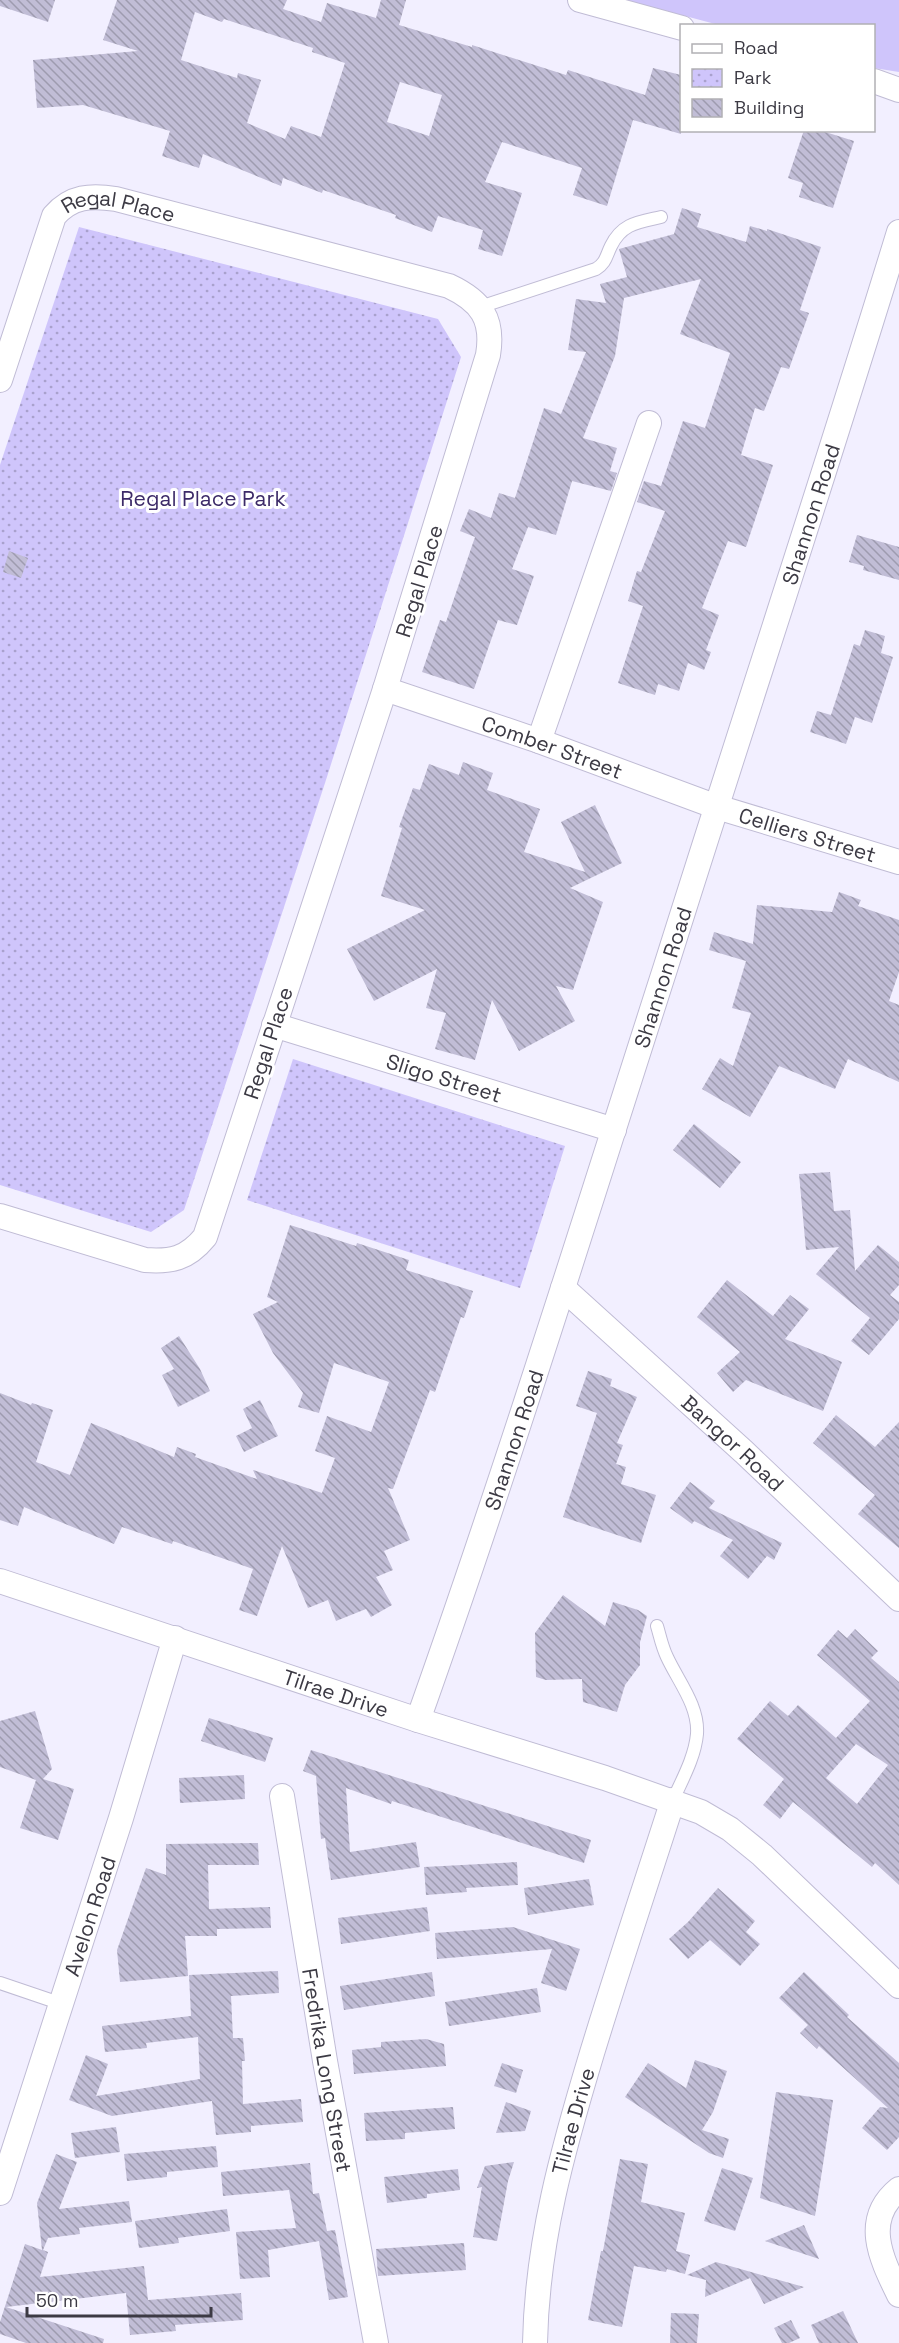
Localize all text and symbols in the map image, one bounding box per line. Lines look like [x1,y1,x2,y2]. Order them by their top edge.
legend [680,24,875,132]
text: Road [734,36,778,59]
text: Park [734,66,772,89]
text: Building [734,96,804,119]
street label: Regal Place [56,183,178,227]
street label: Shannon Road [775,440,845,588]
park label: Regal Place Park [120,485,286,512]
street label: Regal Place [389,521,449,641]
street label: Comber Street [478,709,627,784]
street label: Celliers Street [736,801,880,868]
street label: Shannon Road [627,903,697,1051]
street label: Regal Place [237,984,299,1102]
street label: Sligo Street [383,1047,505,1108]
street label: Shannon Road [478,1366,549,1514]
street label: Bangor Road [676,1389,790,1497]
street label: Tilrae Drive [279,1663,392,1723]
street label: Avelon Road [57,1853,121,1979]
street label: Fredrika Long Street [297,1966,358,2175]
street label: Tilrae Drive [545,2064,600,2177]
scale bar [27,2280,212,2318]
text: 50 m [36,2289,78,2312]

